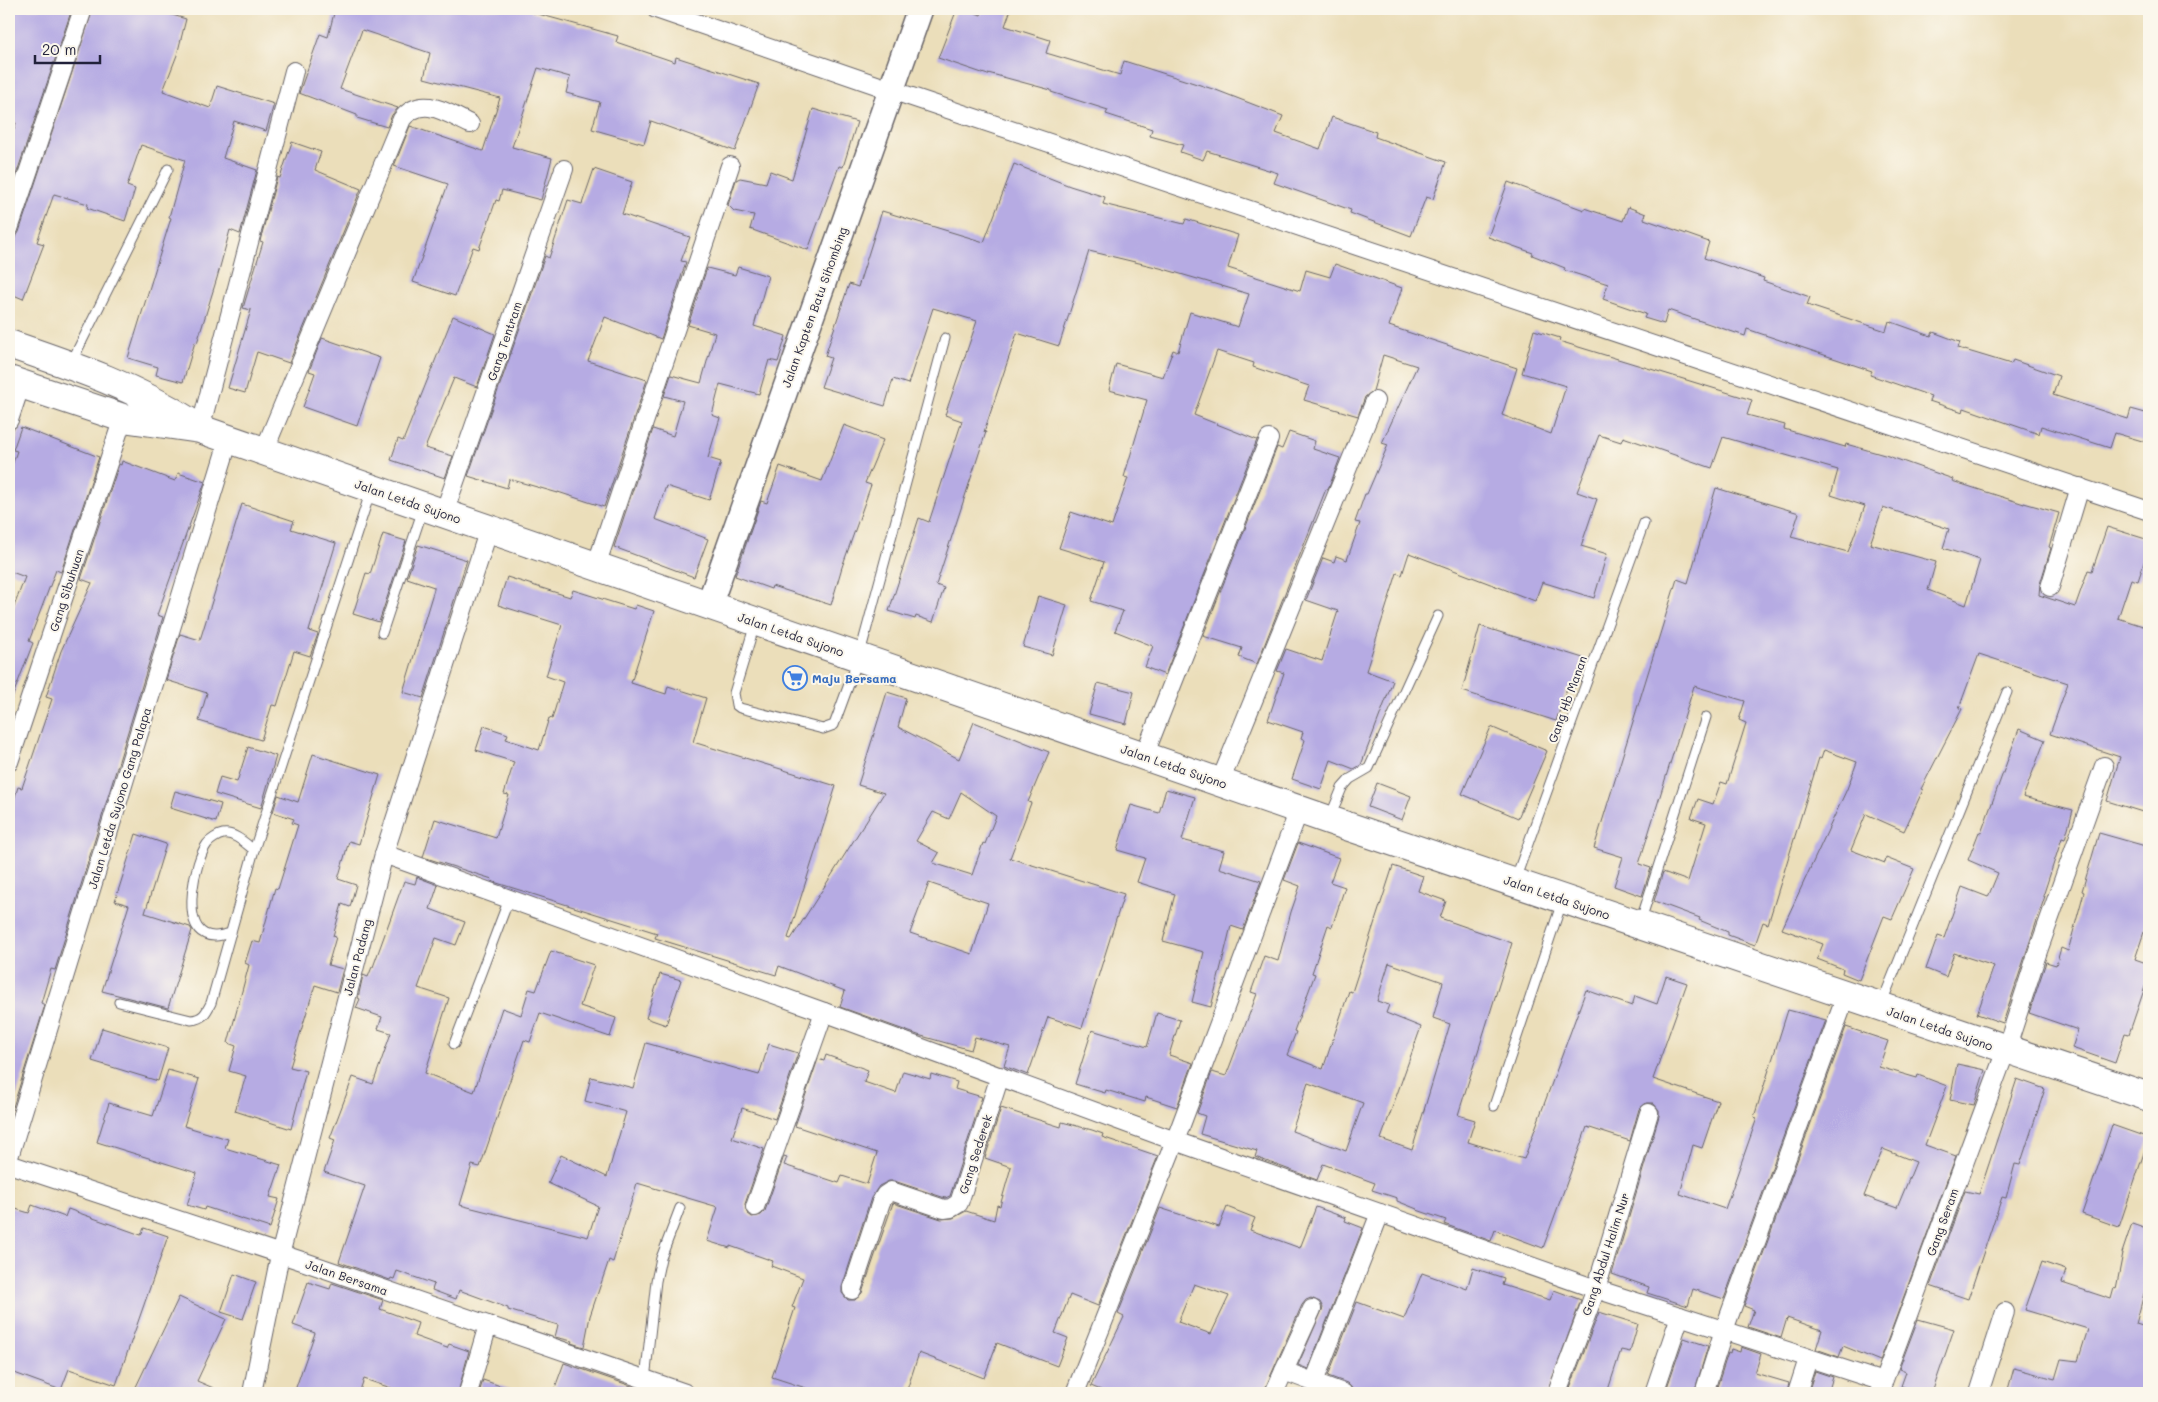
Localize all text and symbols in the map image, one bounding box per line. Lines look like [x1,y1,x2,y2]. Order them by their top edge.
scale bar [35,32,100,64]
text: 20 m [42,39,76,59]
street label: Jalan Kapten Batu Sihombing [777,224,851,390]
street label: Gang Tentram [483,299,525,383]
street label: Jalan Letda Sujono [353,475,463,527]
street label: Gang Sibuhuan [45,547,87,633]
street label: Jalan Letda Sujono [736,608,846,660]
street label: Gang Hb Manan [1544,653,1590,745]
supermarket icon: Maju Bersama [782,665,808,691]
place label: Maju Bersama [812,670,897,686]
street label: Jalan Letda Sujono Gang Palapa [84,705,154,891]
street label: Jalan Letda Sujono [1119,740,1229,792]
street label: Jalan Letda Sujono [1502,871,1612,923]
street label: Jalan Padang [339,917,375,997]
street label: Jalan Letda Sujono [1885,1002,1995,1054]
street label: Gang Sederek [955,1112,995,1196]
street label: Gang Seram [1922,1186,1962,1258]
street label: Gang Abdul Halim Nur [1578,1190,1632,1318]
street label: Jalan Bersama [304,1255,390,1299]

